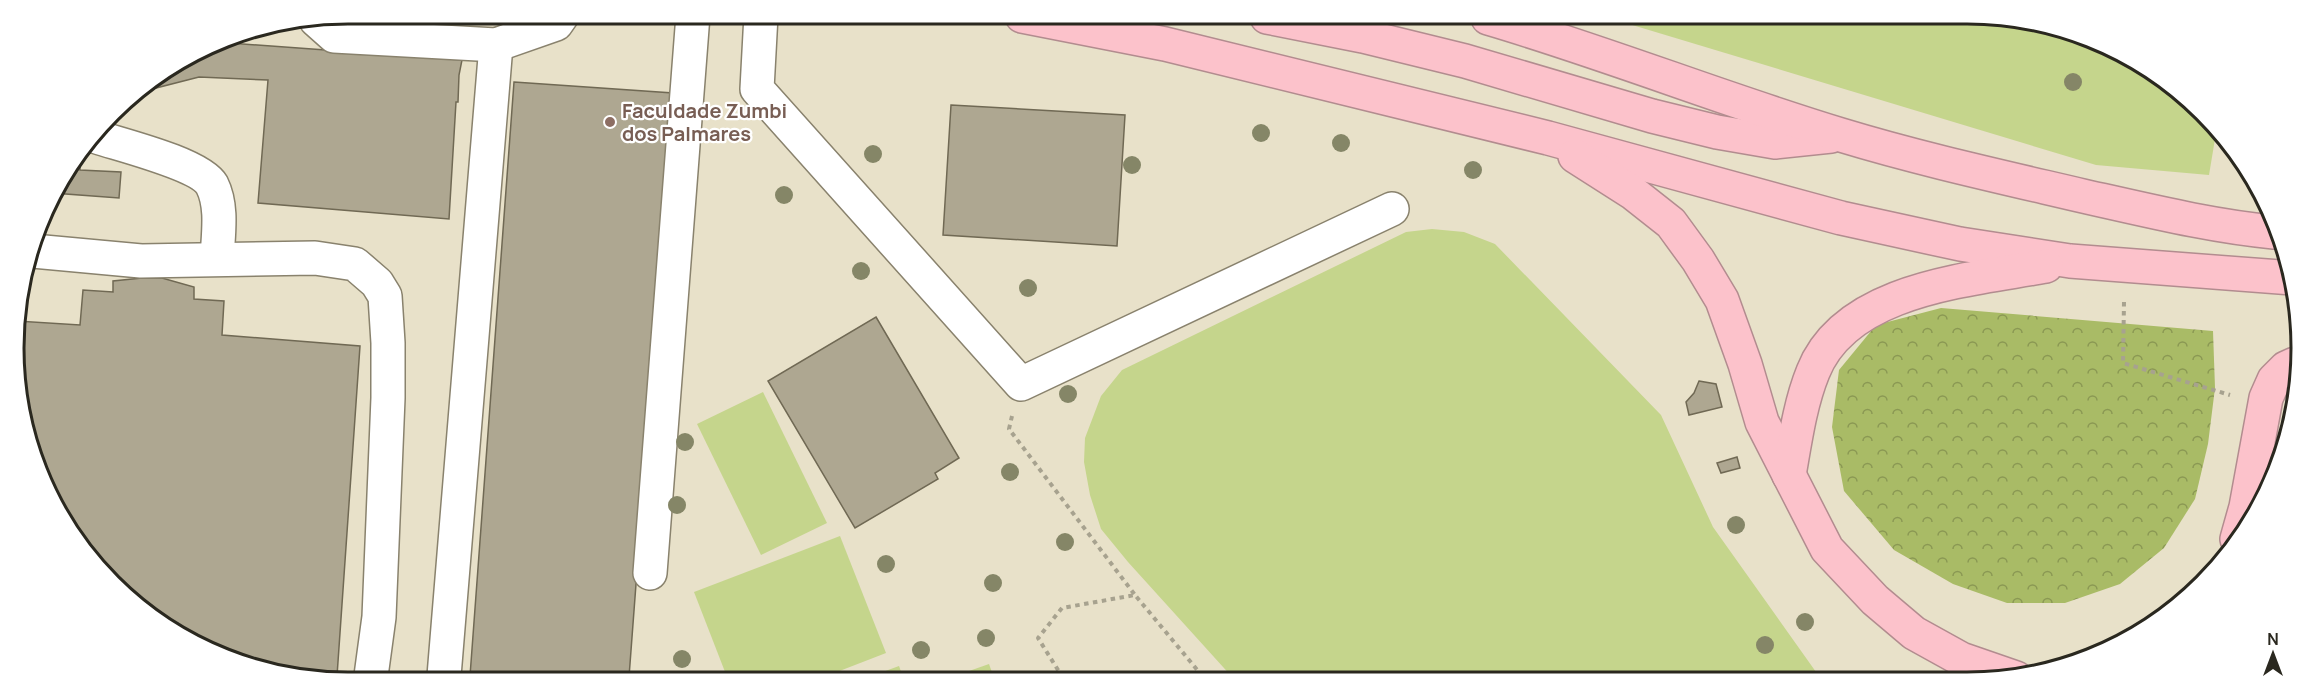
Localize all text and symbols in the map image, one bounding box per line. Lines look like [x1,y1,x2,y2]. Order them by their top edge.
place label: Faculdade Zumbi dos Palmares [622,97,787,147]
marker: Faculdade Zumbi dos Palmares [603,115,617,129]
north arrow [2243,624,2303,684]
text: N [2267,628,2279,650]

